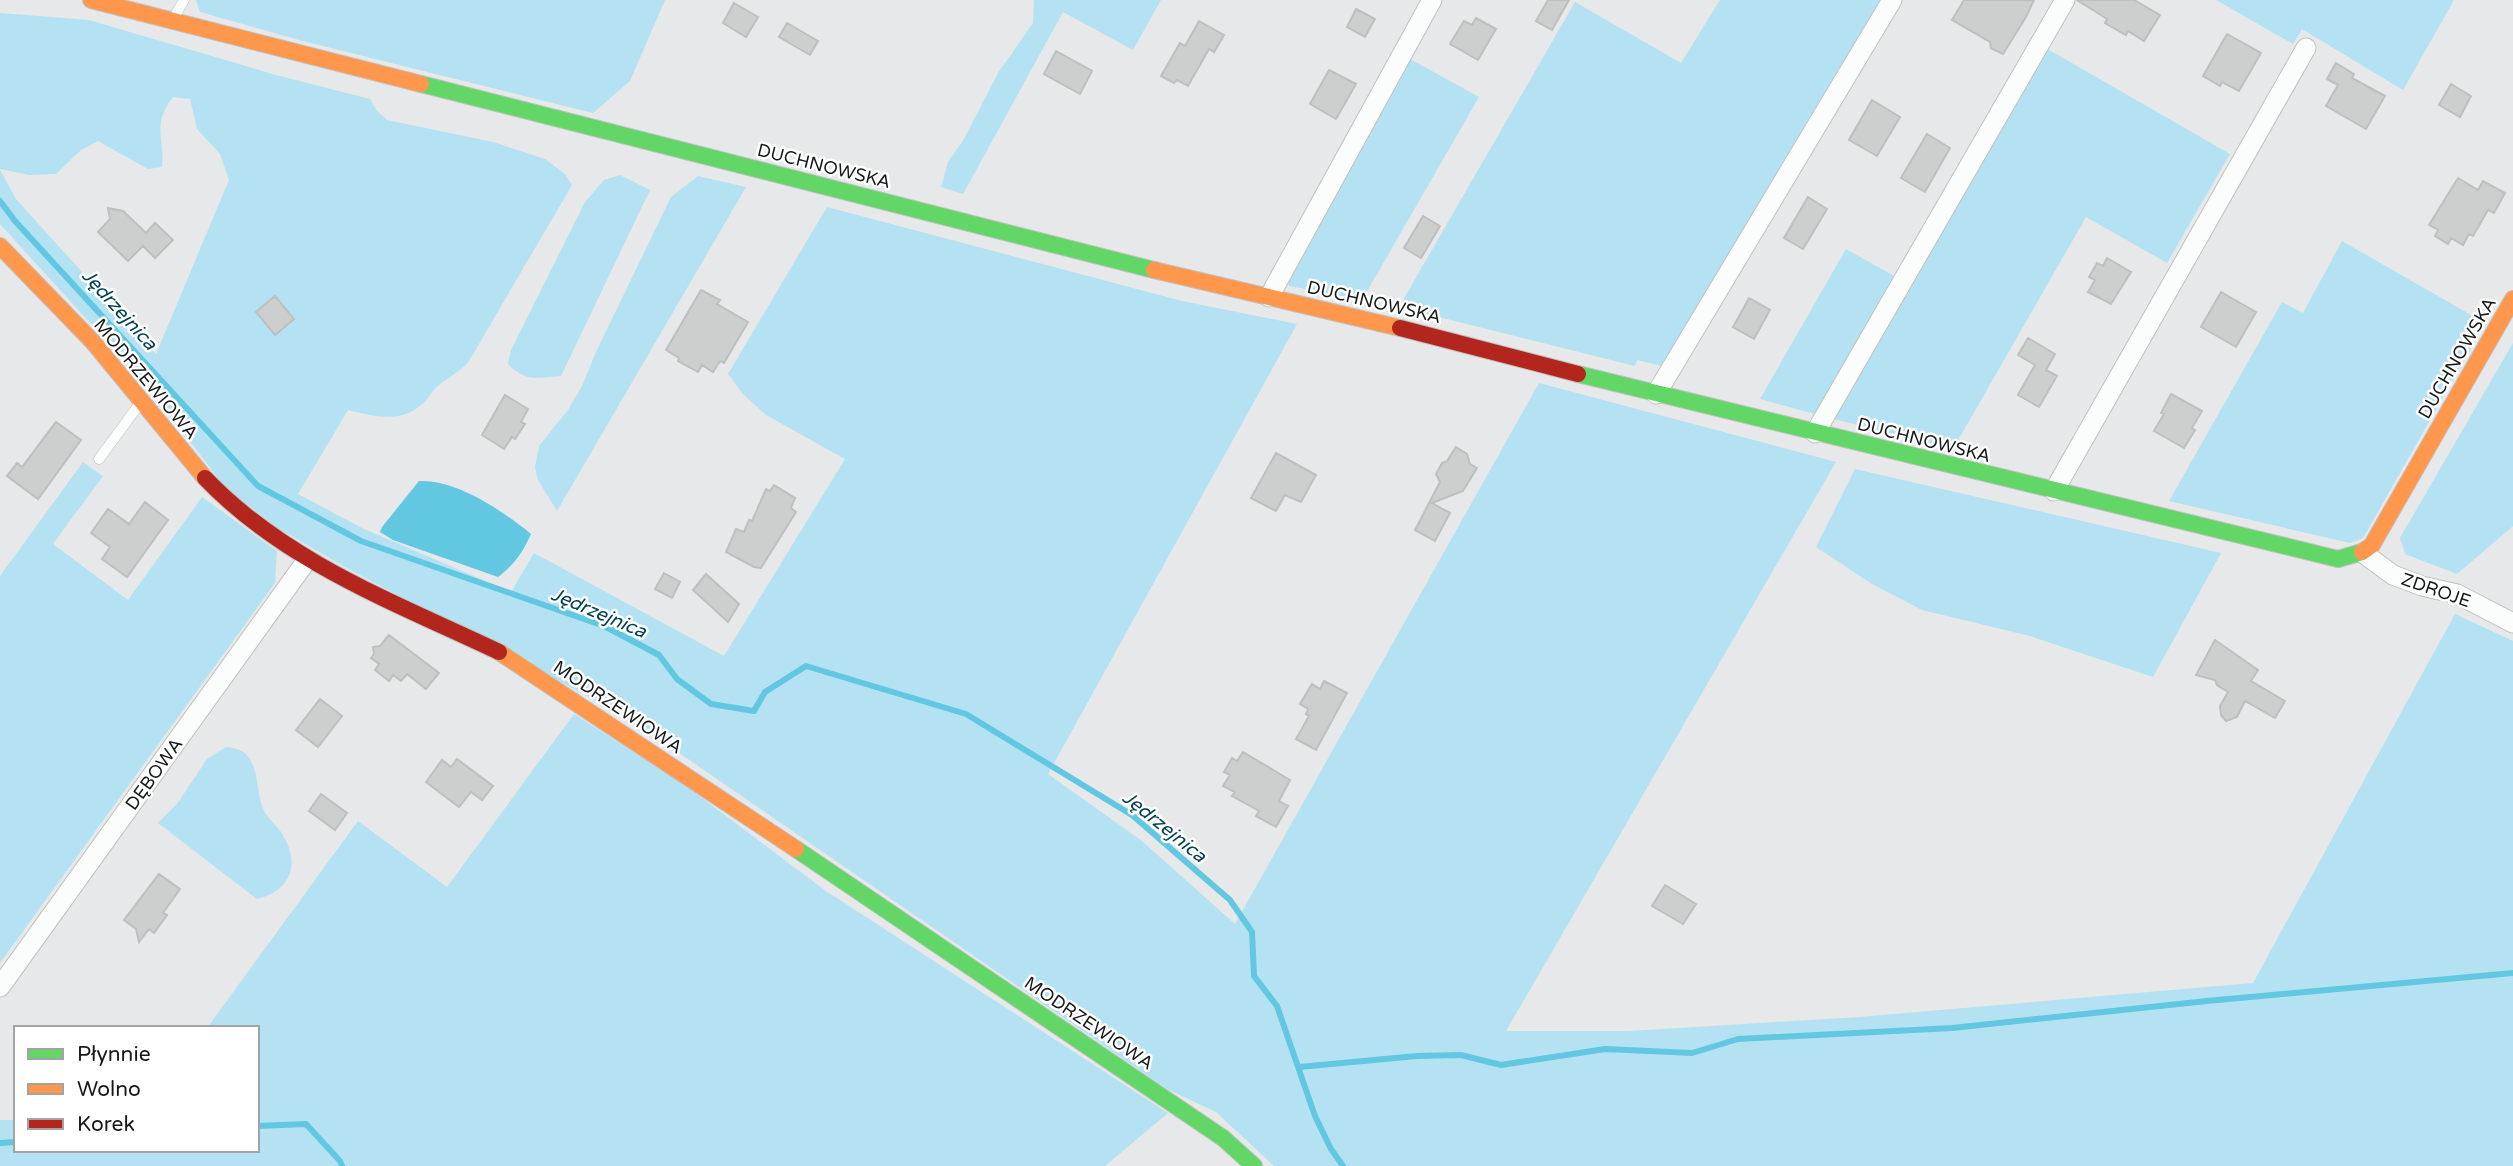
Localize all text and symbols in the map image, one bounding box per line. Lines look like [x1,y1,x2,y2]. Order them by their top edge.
street label: DUCHNOWSKA [755,139,893,193]
water label: Jędrzejnica [77,265,162,356]
street label: DUCHNOWSKA [1305,276,1443,328]
street label: DUCHNOWSKA [2413,293,2501,423]
street label: MODRZEWIOWA [89,314,203,444]
street label: DUCHNOWSKA [1855,413,1993,467]
street label: ZDROJE [2398,568,2474,612]
water label: Jędrzejnica [548,583,651,643]
street label: MODRZEWIOWA [549,656,687,758]
street label: DĘBOWA [120,734,188,814]
water label: Jędrzejnica [1118,786,1212,868]
street label: MODRZEWIOWA [1020,972,1158,1074]
legend [14,1026,259,1152]
text: Płynnie [77,1042,151,1067]
text: Wolno [77,1077,141,1102]
text: Korek [77,1112,135,1137]

